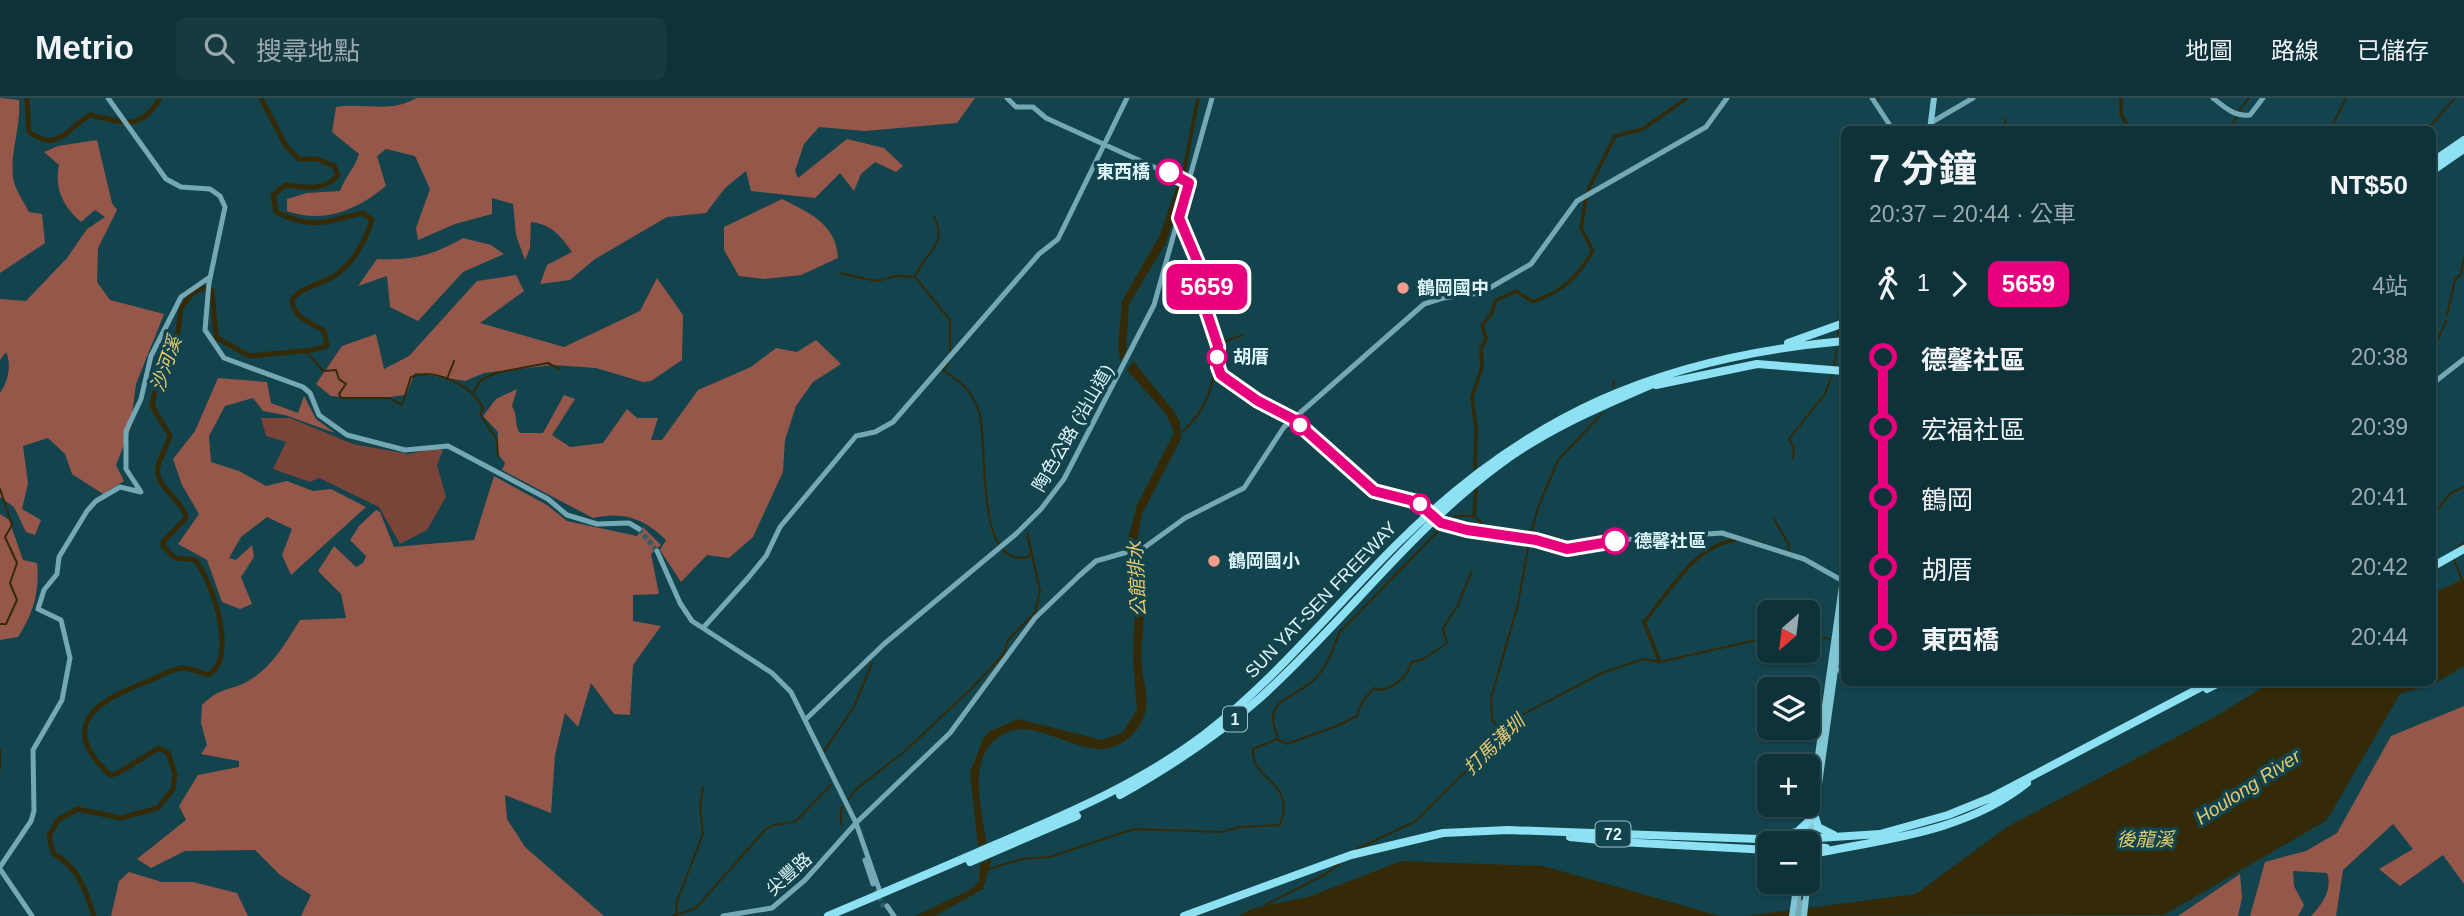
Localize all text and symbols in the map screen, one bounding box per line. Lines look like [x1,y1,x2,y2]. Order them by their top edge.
search box [176,17,666,80]
text: Metrio [35,29,134,66]
icon: search [200,29,238,67]
text: 搜尋地點 [256,36,360,66]
text: 地圖 [2185,37,2233,64]
text: 路線 [2271,37,2319,64]
text: 已儲存 [2357,37,2429,64]
text: 7 分鐘 [1869,148,1977,190]
marker: 東西橋 [1156,159,1182,185]
place label: 東西橋 [1096,162,1150,182]
text: NT$50 [2330,170,2408,200]
text: 20:37 – 20:44 · 公車 [1869,201,2076,227]
line badge: 5659 [1158,264,1256,310]
icon: walk [1869,265,1907,303]
icon: forward [1940,265,1978,303]
text: 1 [1917,270,1930,296]
text: 5659 [2002,270,2055,297]
text: 5659 [1180,273,1234,300]
text: 4站 [2372,273,2408,299]
place label: 鶴岡國中 [1417,278,1489,298]
marker: 鶴岡國中 [1395,280,1411,296]
water label: 沙河溪 [147,331,186,394]
text: 20:38 [2350,344,2408,370]
text: 德馨社區 [1921,345,2025,375]
marker: 胡厝 [1207,347,1227,367]
place label: 胡厝 [1233,347,1269,367]
street label: 陶色公路 (沿山道) [1029,361,1117,495]
text: 20:39 [2350,414,2408,440]
unlabelled marker [1290,415,1310,435]
text: 宏福社區 [1921,415,2025,445]
text: 20:41 [2350,484,2408,510]
text: 鶴岡 [1921,485,1973,515]
unlabelled marker [1410,494,1430,514]
street label: SUN YAT-SEN FREEWAY [1241,518,1401,682]
marker: 德馨社區 [1602,528,1628,554]
place label: 德馨社區 [1634,531,1706,551]
water label: 公館排水 [1124,540,1149,618]
place label: 鶴岡國小 [1228,551,1300,571]
marker: 鶴岡國小 [1206,553,1222,569]
text: 20:42 [2350,554,2408,580]
text: 胡厝 [1921,555,1973,585]
north arrow [1757,600,1820,663]
map controls [1757,600,1820,894]
text: 20:44 [2350,624,2408,650]
text: 東西橋 [1921,625,1999,655]
button: layers [1757,677,1820,740]
road number: 1 [1223,706,1247,732]
water label: 打馬溝圳 [1459,709,1531,779]
water label: Houlong River [2192,745,2305,829]
button: + [1757,754,1820,817]
road number: 72 [1596,821,1630,846]
water label: 後龍溪 [2116,829,2176,850]
button: − [1757,831,1820,894]
street label: 尖豐路 [762,849,816,899]

